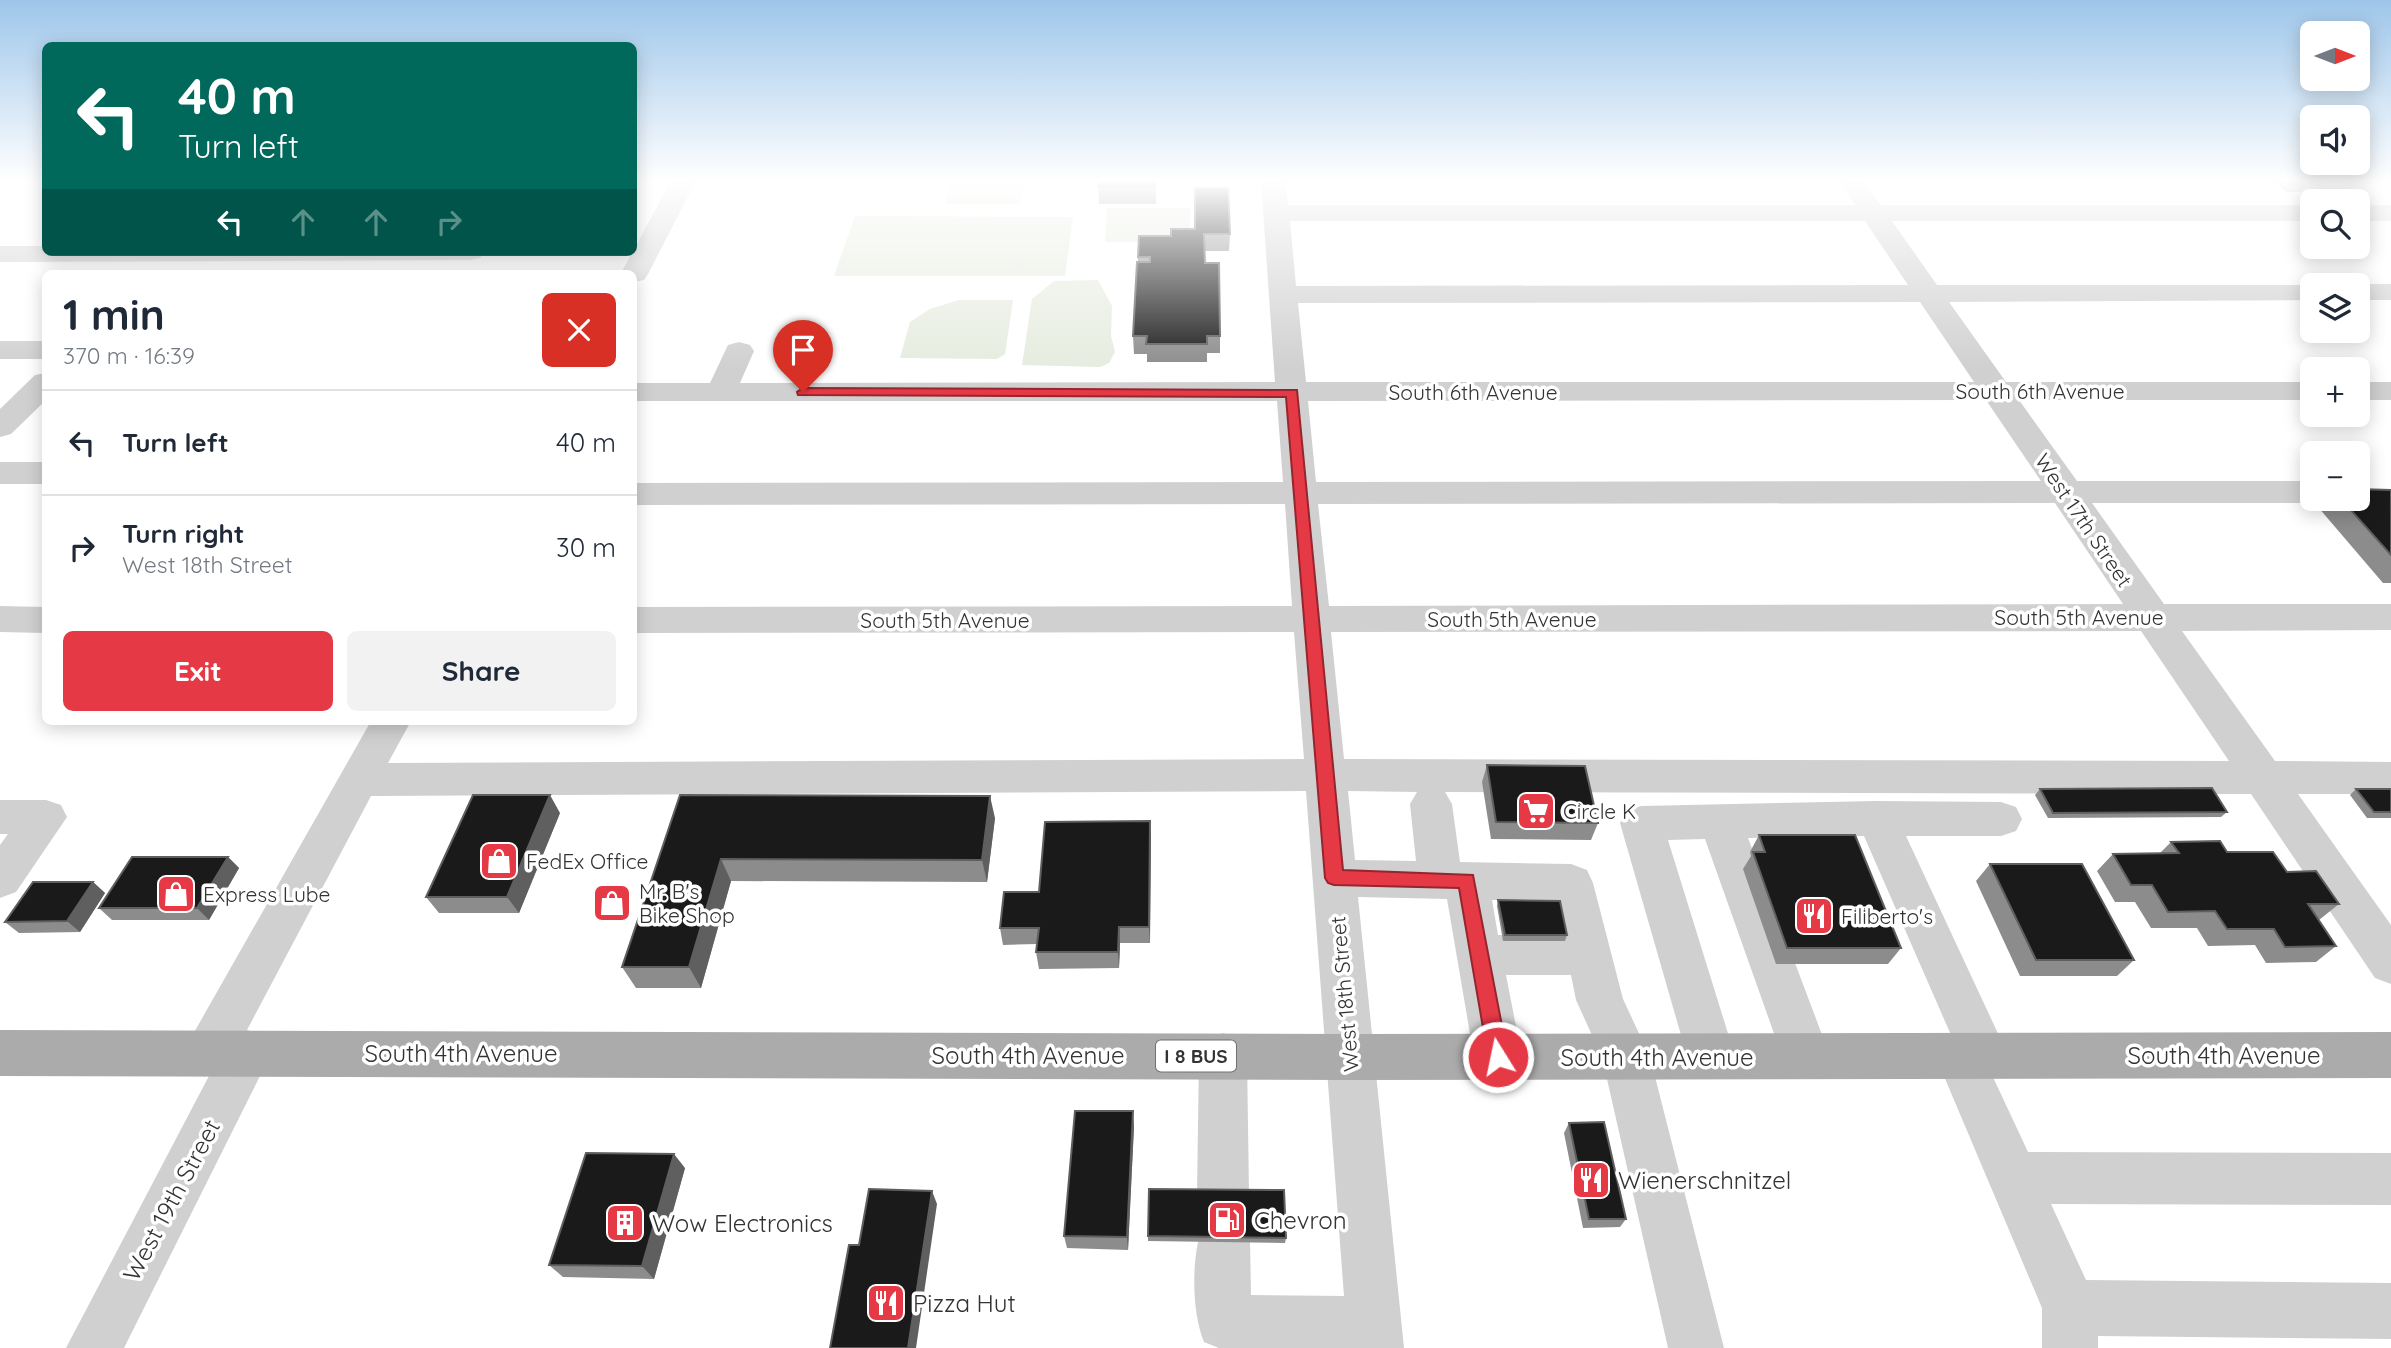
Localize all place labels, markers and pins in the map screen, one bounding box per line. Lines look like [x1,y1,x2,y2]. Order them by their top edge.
pin [773,320,833,392]
supermarket icon: Circle K [1515,790,1557,832]
place label: Circle K [1563,798,1636,824]
shop icon: FedEx Office [478,840,520,882]
place label: FedEx Office [526,848,648,874]
shop icon: Express Lube [155,873,197,915]
place label: Mr. B's Bike Shop [639,878,735,928]
place label: Express Lube [203,881,330,907]
shop icon: Mr. B's Bike Shop [591,882,633,924]
restaurant icon: Filiberto's [1793,895,1835,937]
place label: Filiberto's [1841,903,1933,929]
restaurant icon: Wienerschnitzel [1570,1159,1612,1201]
place label: Wienerschnitzel [1618,1165,1791,1195]
fuel station icon: Chevron [1206,1199,1248,1241]
building icon: Wow Electronics [604,1202,646,1244]
place label: Chevron [1254,1205,1347,1235]
place label: Wow Electronics [652,1208,833,1238]
restaurant icon: Pizza Hut [865,1282,907,1324]
place label: Pizza Hut [913,1288,1016,1318]

